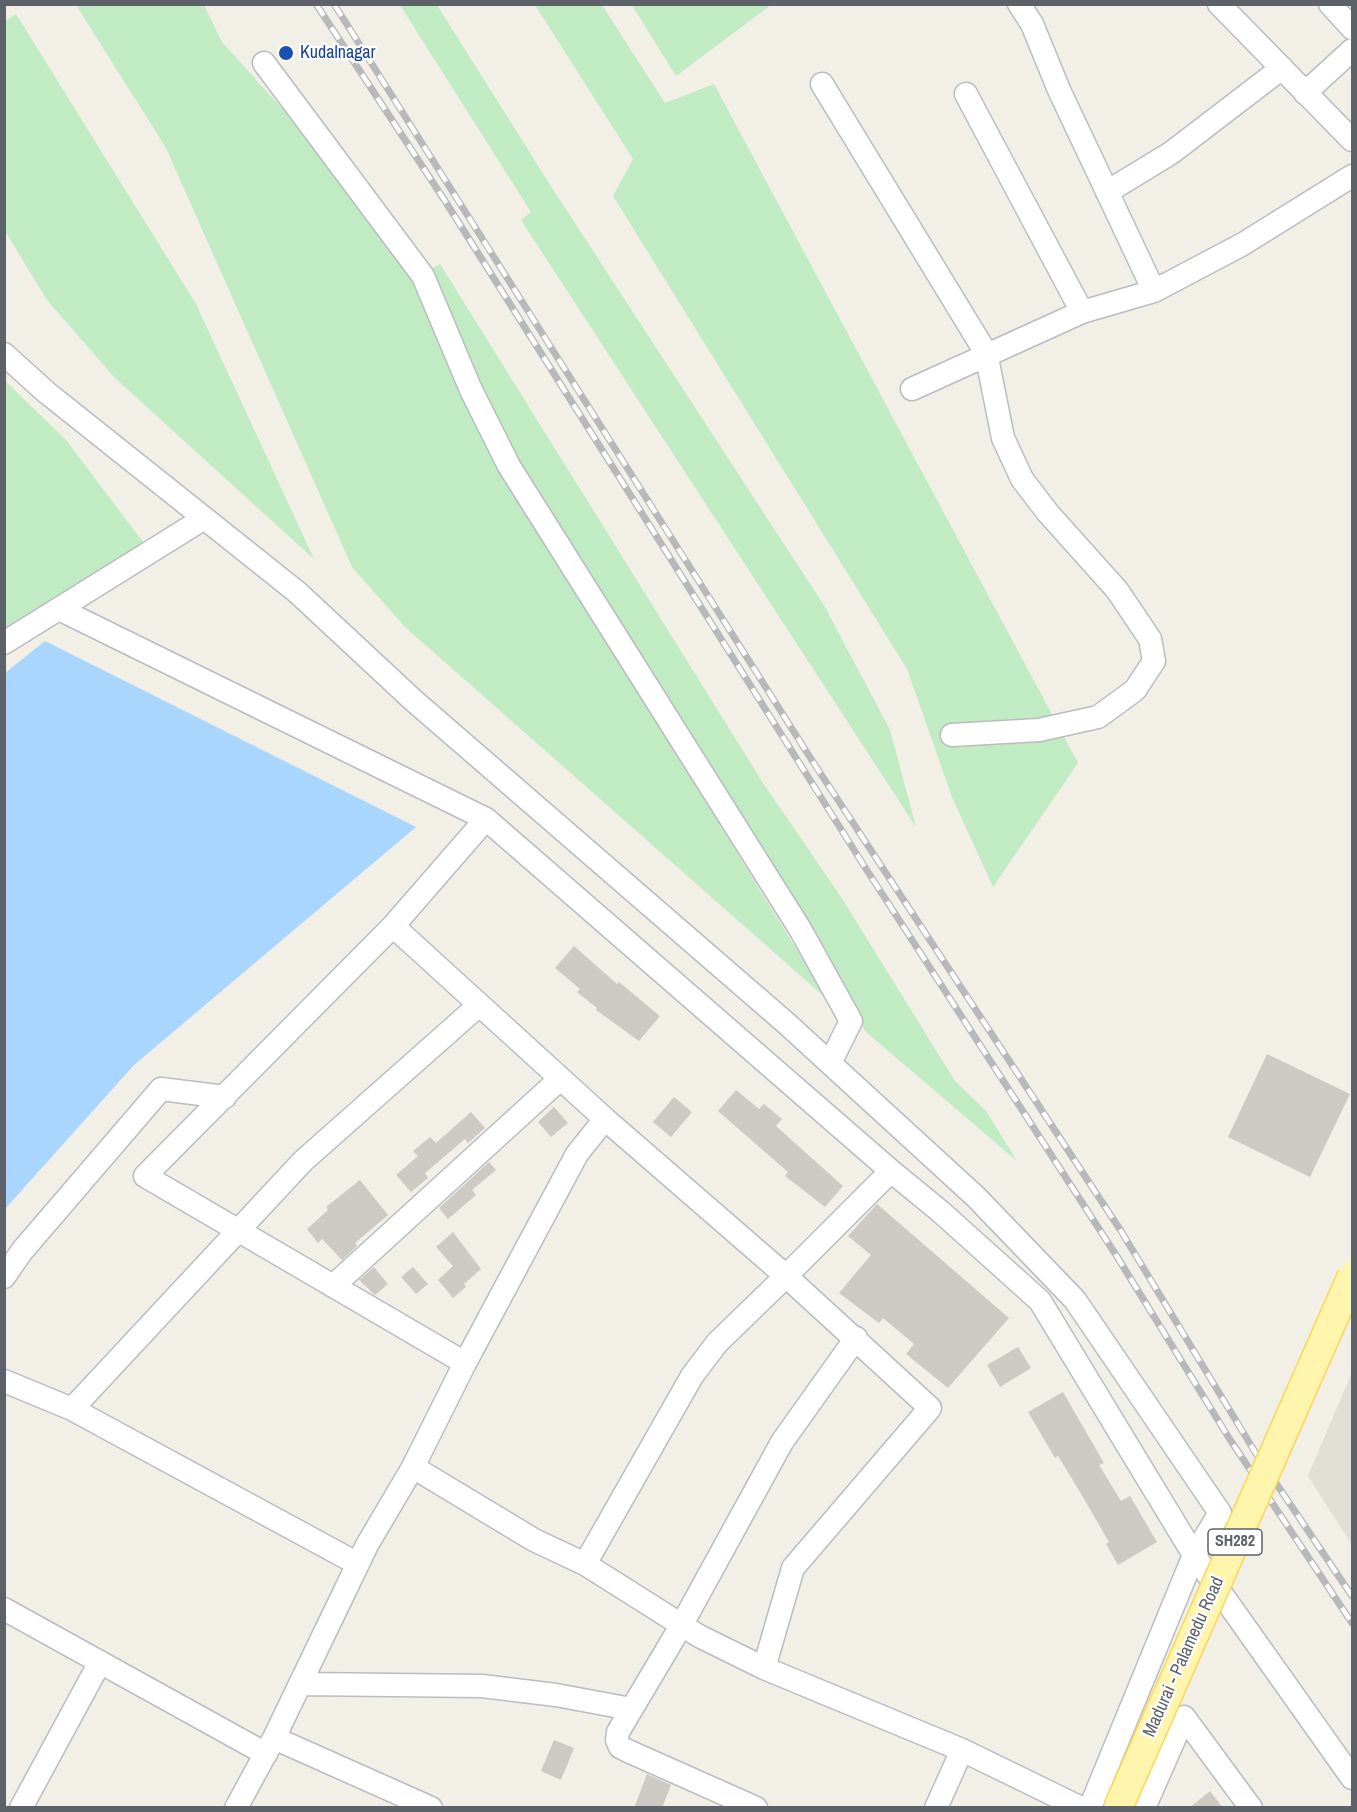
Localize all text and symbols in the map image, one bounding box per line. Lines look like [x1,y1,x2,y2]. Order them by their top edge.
place label: Kudalnagar [300,42,375,64]
marker: Kudalnagar [277,44,295,62]
road number: SH282 [1208,1529,1262,1555]
street label: Madurai - Palamedu Road [1139,1574,1229,1740]

